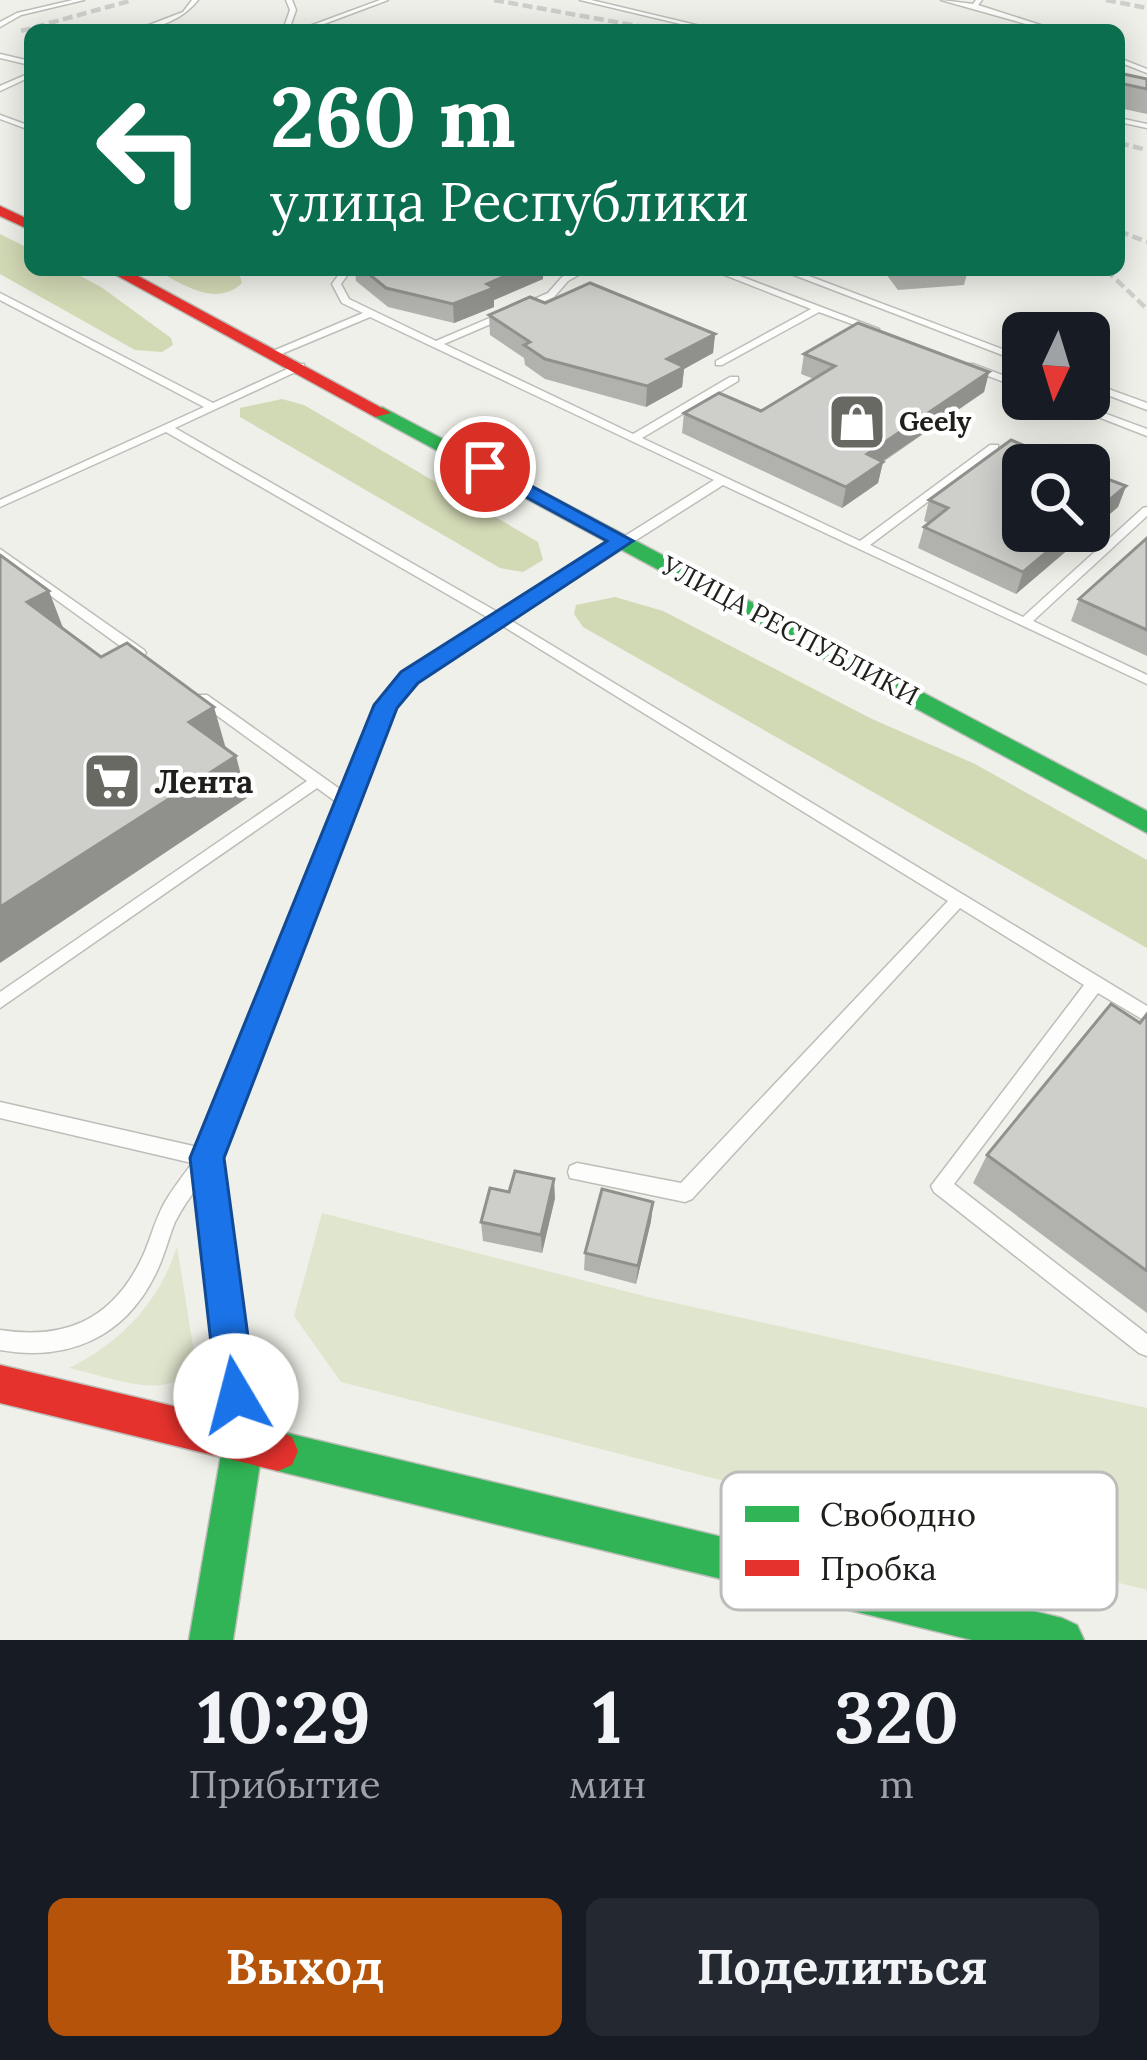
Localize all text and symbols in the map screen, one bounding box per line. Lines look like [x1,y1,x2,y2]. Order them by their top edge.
text: 260 m [270,62,516,170]
icon: left [72,72,228,228]
text: улица Республики [270,167,749,236]
north arrow [1002,312,1110,420]
map controls [1002,312,1110,552]
shop icon: Geely [826,391,888,453]
place label: Geely [899,404,972,438]
pin [434,416,536,518]
icon: arrive [452,434,518,500]
button: search [1002,444,1110,552]
street label: УЛИЦА РЕСПУБЛИКИ [655,547,925,712]
supermarket icon: Лента [81,750,143,812]
place label: Лента [154,760,253,802]
position arrow [173,1333,299,1459]
legend [721,1472,1117,1610]
text: Свободно [820,1493,976,1535]
text: Пробка [820,1547,937,1589]
text: 10:29 [198,1671,371,1763]
text: 1 [593,1671,622,1763]
text: 320 [834,1671,959,1763]
text: Прибытие [188,1759,381,1809]
text: мин [569,1759,646,1809]
text: m [879,1759,914,1809]
button: Выход [48,1898,562,2036]
button: Поделиться [586,1898,1099,2036]

